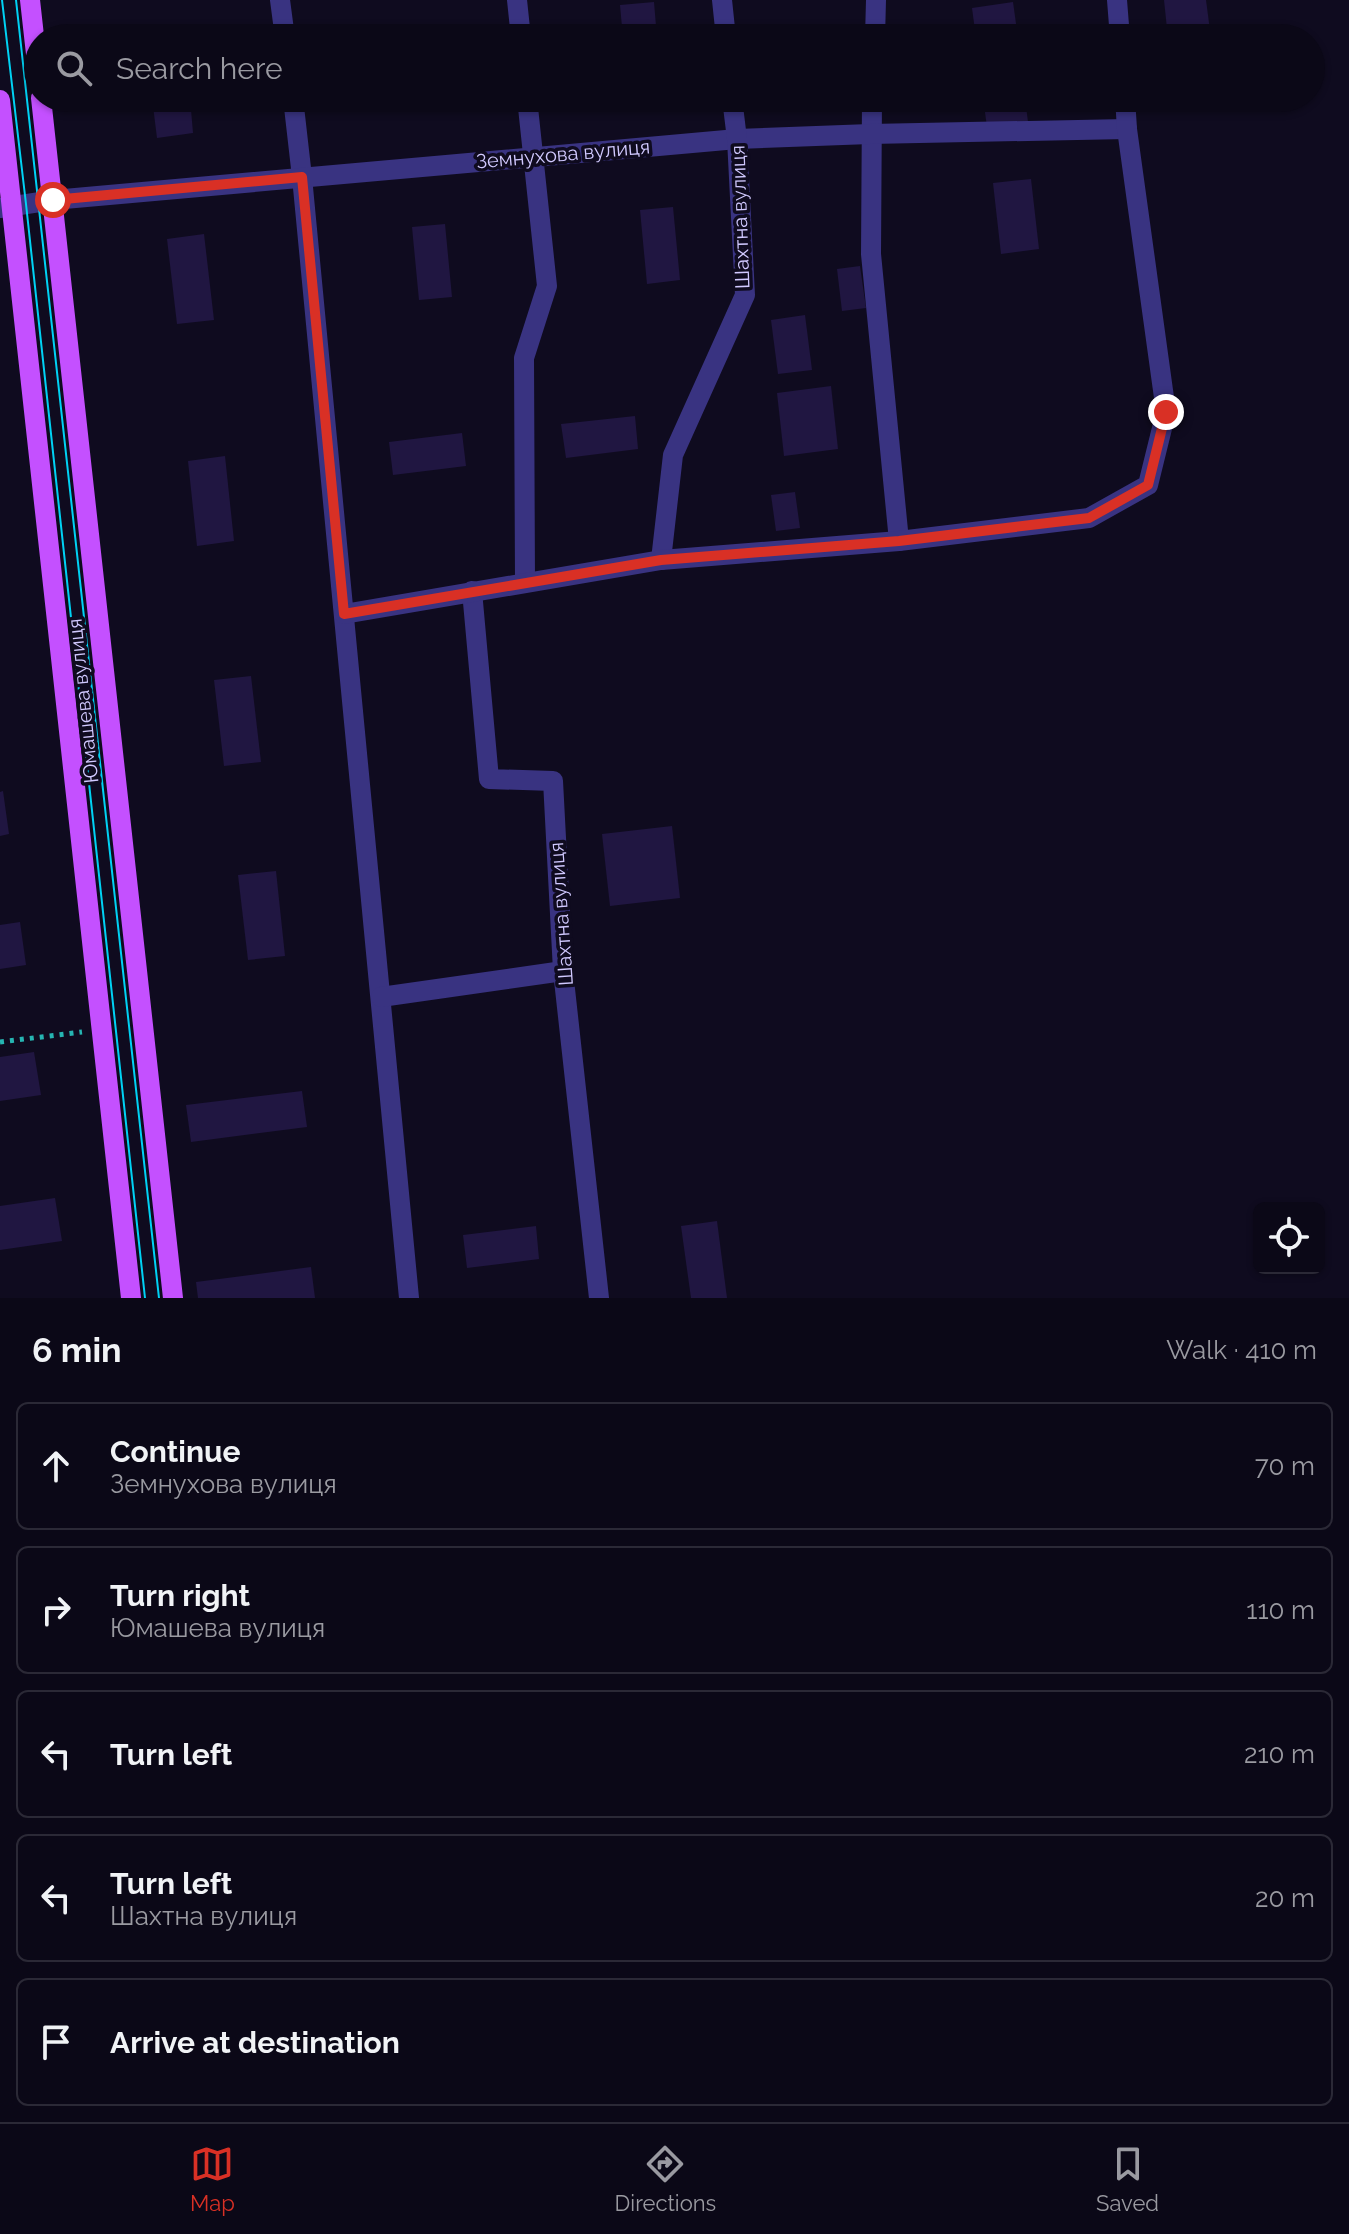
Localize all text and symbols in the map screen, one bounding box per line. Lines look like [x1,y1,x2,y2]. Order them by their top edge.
search box [24,24,1325,112]
icon: search [52,46,96,90]
text: Search here [116,51,283,86]
street label: Земнухова вулиця [475,134,651,174]
street label: Шахтна вулиця [725,145,755,289]
route start [35,182,71,218]
route end [1148,394,1184,430]
street label: Юмашева вулиця [62,617,104,785]
street label: Шахтна вулиця [544,841,578,987]
map controls [1253,1202,1325,1274]
button: locate [1253,1202,1325,1274]
text: 6 min [32,1330,122,1370]
text: Walk · 410 m [1166,1335,1317,1365]
text: Continue [110,1434,241,1469]
icon: ahead [34,1444,78,1488]
text: 70 m [1255,1451,1315,1481]
text: Земнухова вулиця [110,1469,337,1499]
text: Turn right [110,1578,250,1613]
icon: right [34,1588,78,1632]
text: 110 m [1246,1595,1315,1625]
text: Юмашева вулиця [110,1613,325,1643]
icon: left [34,1732,78,1776]
text: Turn left [110,1737,232,1772]
text: 210 m [1244,1739,1315,1769]
text: Turn left [110,1866,232,1901]
icon: left [34,1876,78,1920]
text: 20 m [1255,1883,1315,1913]
text: Шахтна вулиця [110,1901,297,1931]
icon: arrive [34,2020,78,2064]
text: Arrive at destination [110,2025,400,2060]
tab: Map [190,2142,235,2216]
tab: Directions [615,2142,716,2216]
tab: Saved [1096,2142,1159,2216]

